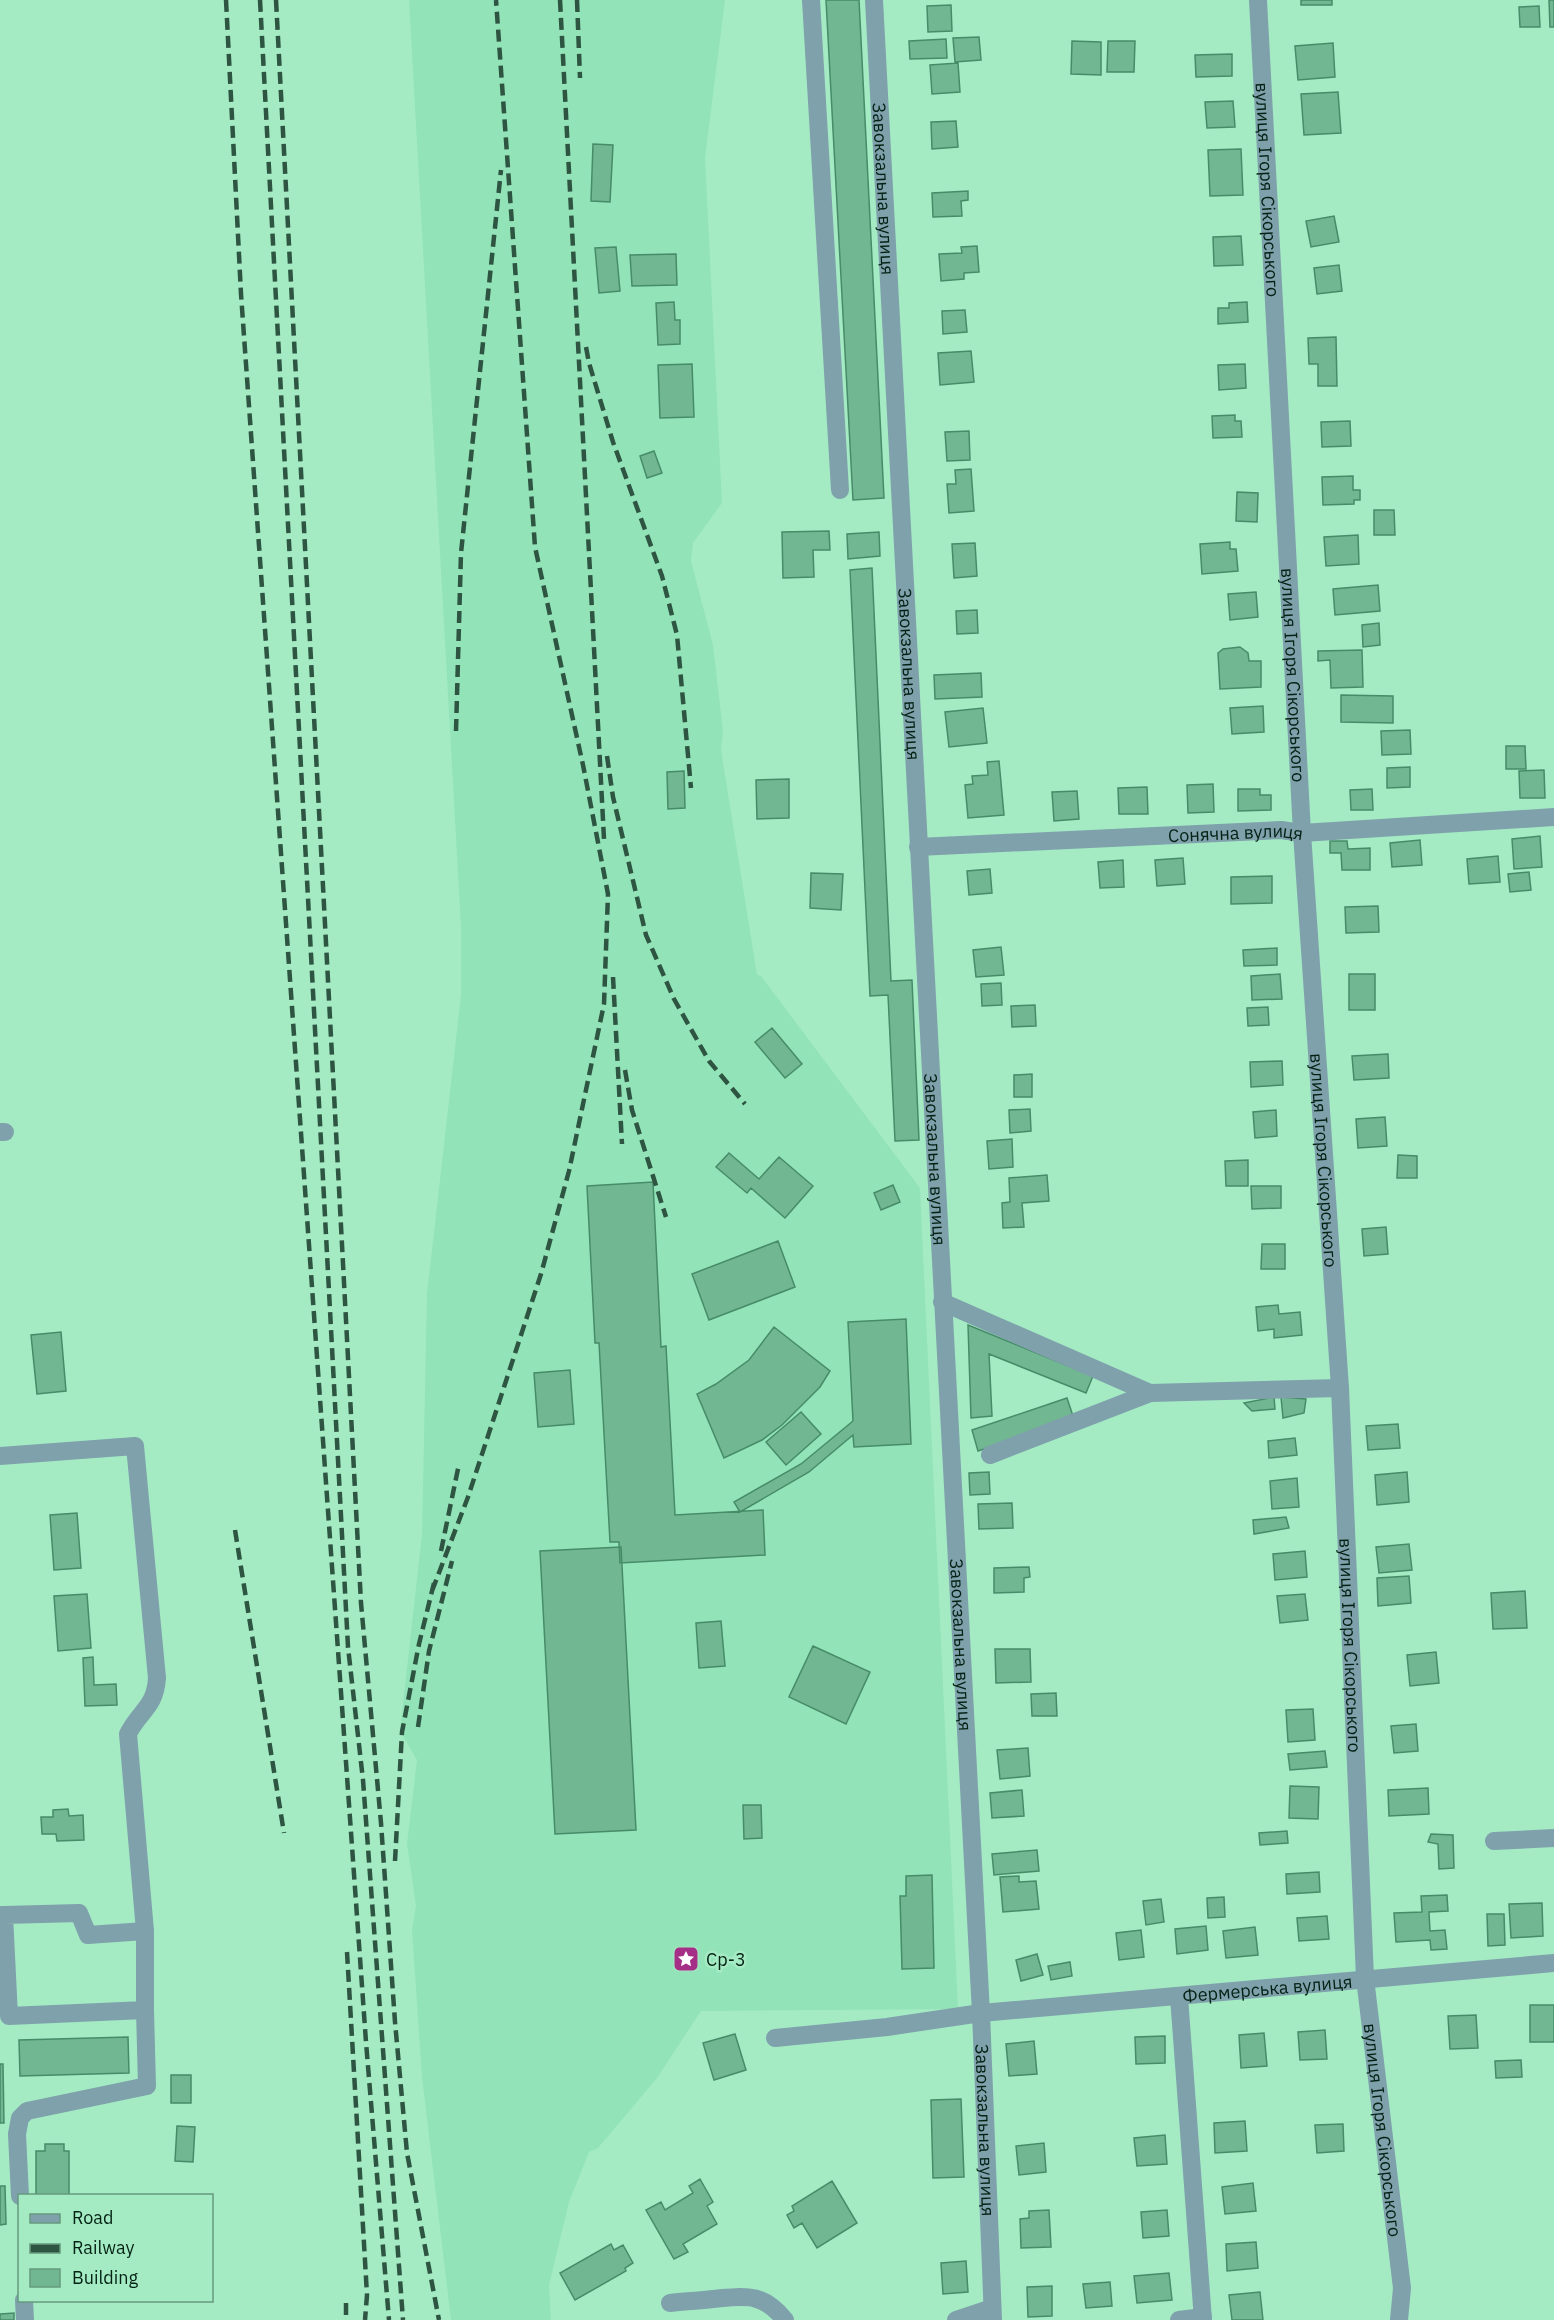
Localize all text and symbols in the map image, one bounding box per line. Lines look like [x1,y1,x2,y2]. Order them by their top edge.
street label: вулиця Ігоря Сікорського [1251,82,1285,298]
street label: Завокзальна вулиця [868,102,900,276]
street label: вулиця Ігоря Сікорського [1277,567,1311,783]
street label: Завокзальна вулиця [894,587,926,761]
street label: Сонячна вулиця [1167,818,1305,847]
street label: вулиця Ігоря Сікорського [1306,1052,1343,1268]
street label: Завокзальна вулиця [920,1072,952,1246]
street label: вулиця Ігоря Сікорського [1335,1538,1367,1753]
street label: Завокзальна вулиця [945,1558,977,1732]
place icon: Ср-3 [671,1944,701,1974]
place label: Ср-3 [706,1948,746,1971]
street label: Фермерська вулиця [1182,1969,1353,2007]
street label: вулиця Ігоря Сікорського [1359,2022,1407,2238]
street label: Завокзальна вулиця [971,2043,1000,2217]
legend [18,2194,213,2302]
text: Road [72,2206,113,2229]
text: Railway [72,2236,134,2259]
text: Building [72,2266,139,2289]

